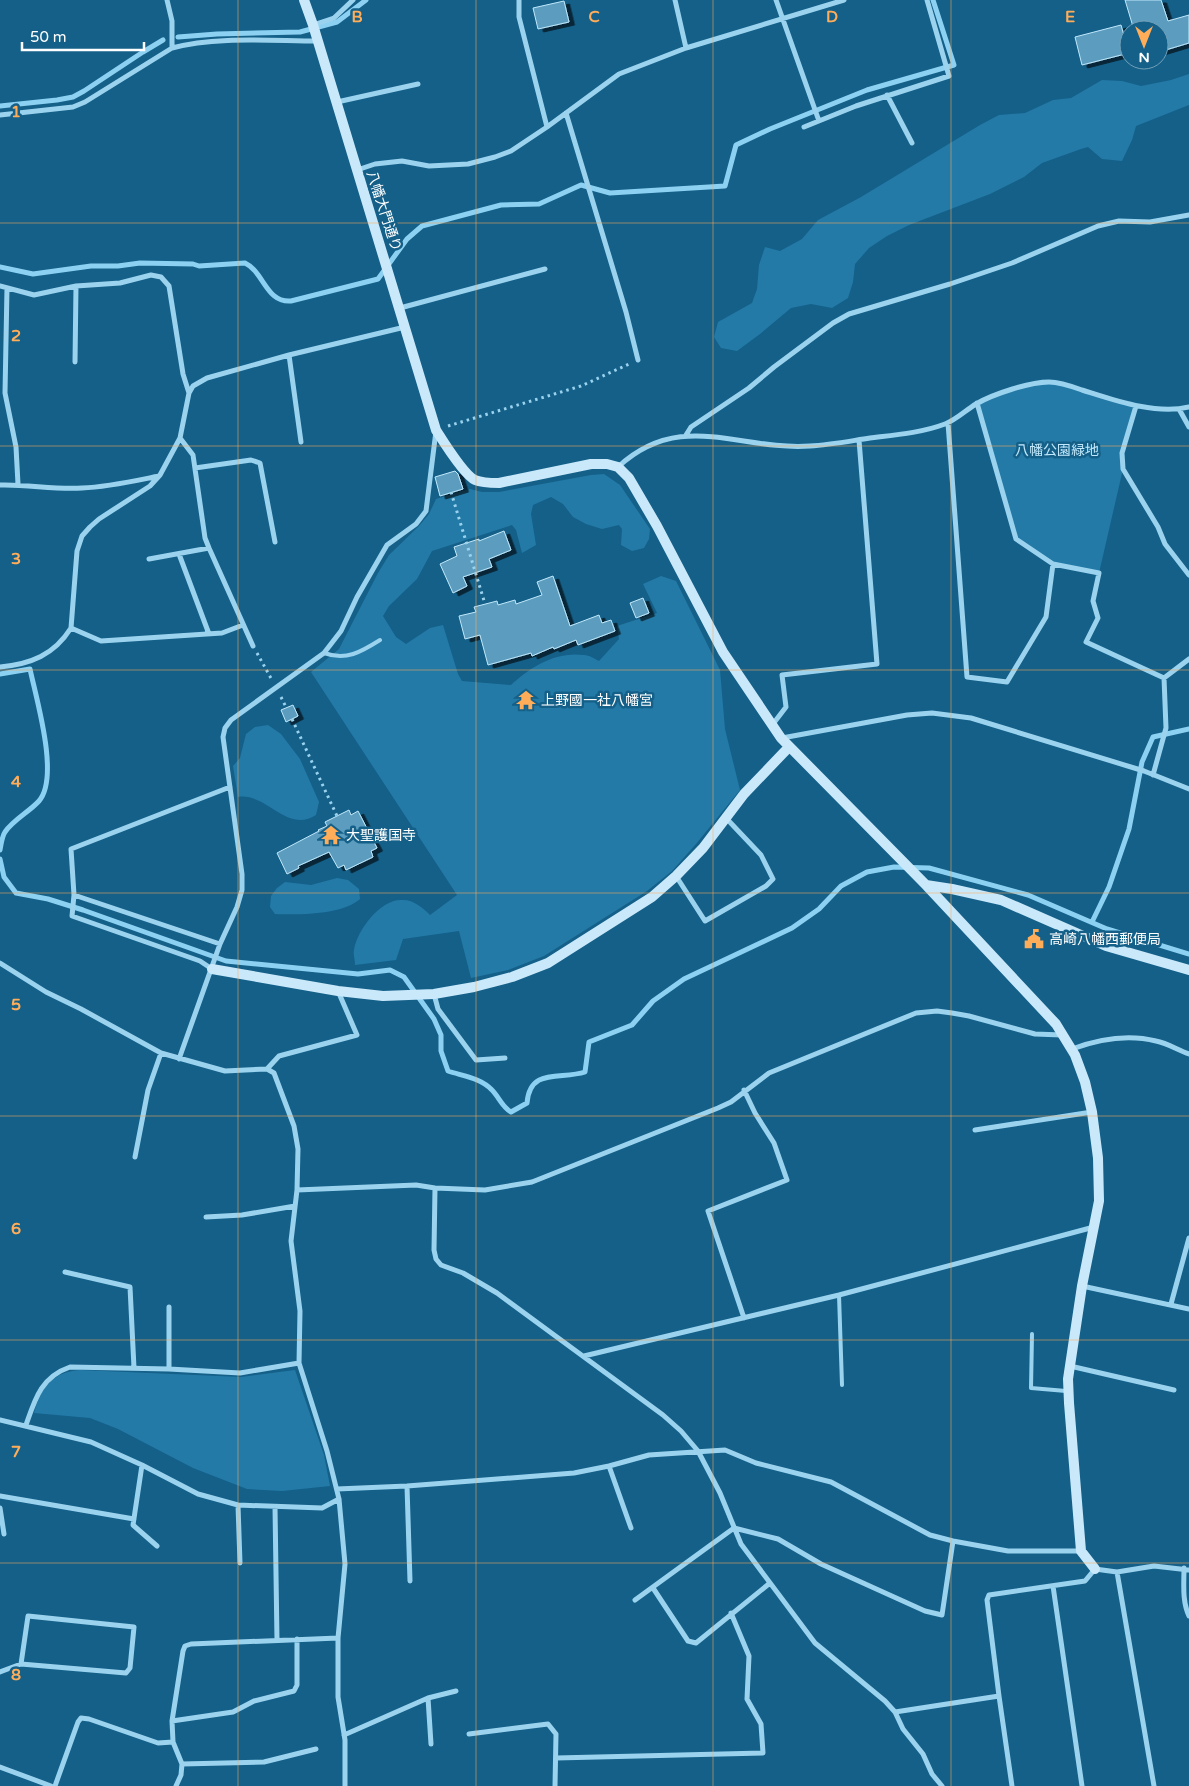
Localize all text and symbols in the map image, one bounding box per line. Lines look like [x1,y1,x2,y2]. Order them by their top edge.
text: B [351,7,363,27]
text: C [588,7,600,27]
text: D [826,7,838,27]
text: E [1065,7,1075,27]
scale bar [22,20,145,52]
north arrow [1119,20,1169,70]
text: 50 m [30,28,67,46]
text: N [1138,49,1150,66]
text: 1 [11,102,21,122]
street label: 八幡大門通り [363,168,405,254]
text: 2 [11,326,21,346]
park label: 八幡公園緑地 [1015,442,1099,459]
text: 3 [11,549,21,569]
temple icon: 上野國一社八幡宮 [515,689,537,711]
place label: 上野國一社八幡宮 [541,692,653,709]
text: 4 [11,772,21,792]
temple icon: 大聖護国寺 [320,824,342,846]
place label: 大聖護国寺 [346,827,416,844]
public building icon: 高崎八幡西郵便局 [1023,928,1045,950]
place label: 高崎八幡西郵便局 [1049,931,1161,948]
text: 5 [11,995,21,1015]
text: 6 [11,1219,21,1239]
text: 7 [11,1442,21,1462]
text: 8 [11,1665,21,1685]

